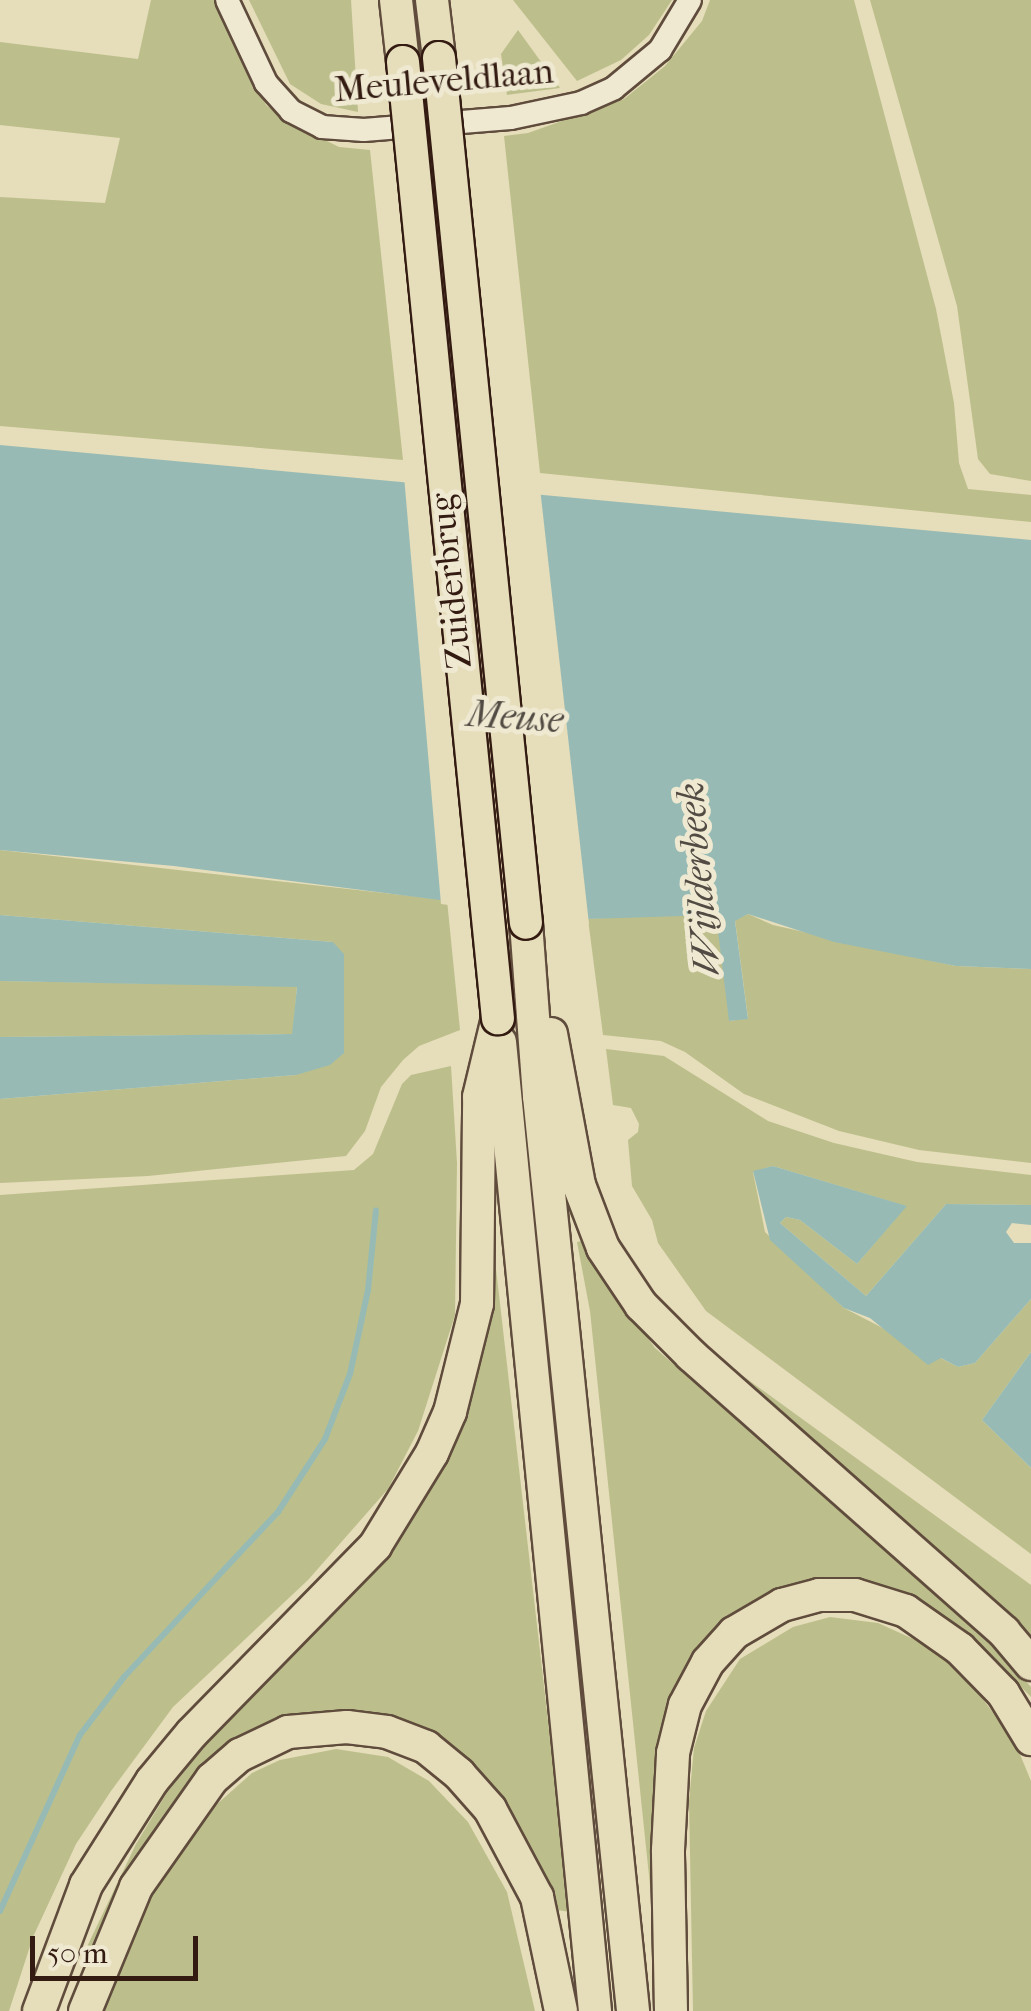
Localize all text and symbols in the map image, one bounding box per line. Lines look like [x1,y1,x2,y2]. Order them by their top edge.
street label: Meuleveldlaan [333,50,555,112]
street label: Zuiderbrug [421,491,481,671]
water label: Meuse [465,691,565,743]
water label: Wijlderbeek [668,781,730,977]
scale bar [35,1916,202,1978]
text: 50 m [47,1936,108,1971]

